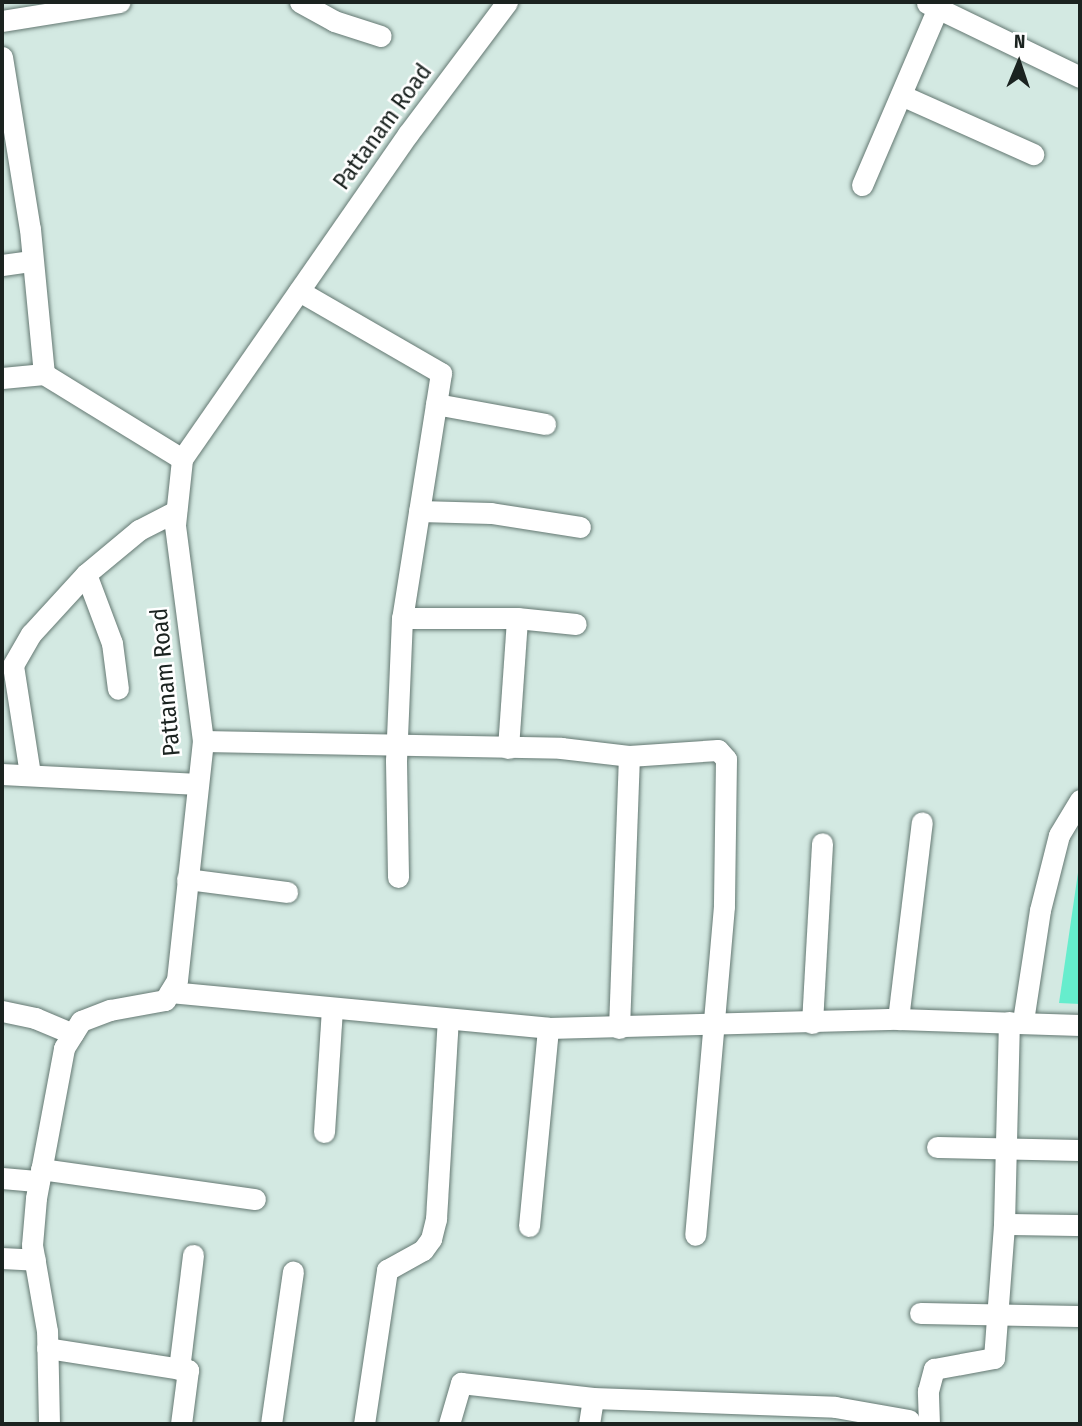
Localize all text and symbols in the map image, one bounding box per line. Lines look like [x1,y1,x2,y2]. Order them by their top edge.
north arrow [984,28,1054,98]
text: N [1014,30,1026,53]
street label: Pattanam Road [328,58,438,196]
street label: Pattanam Road [145,607,187,757]

